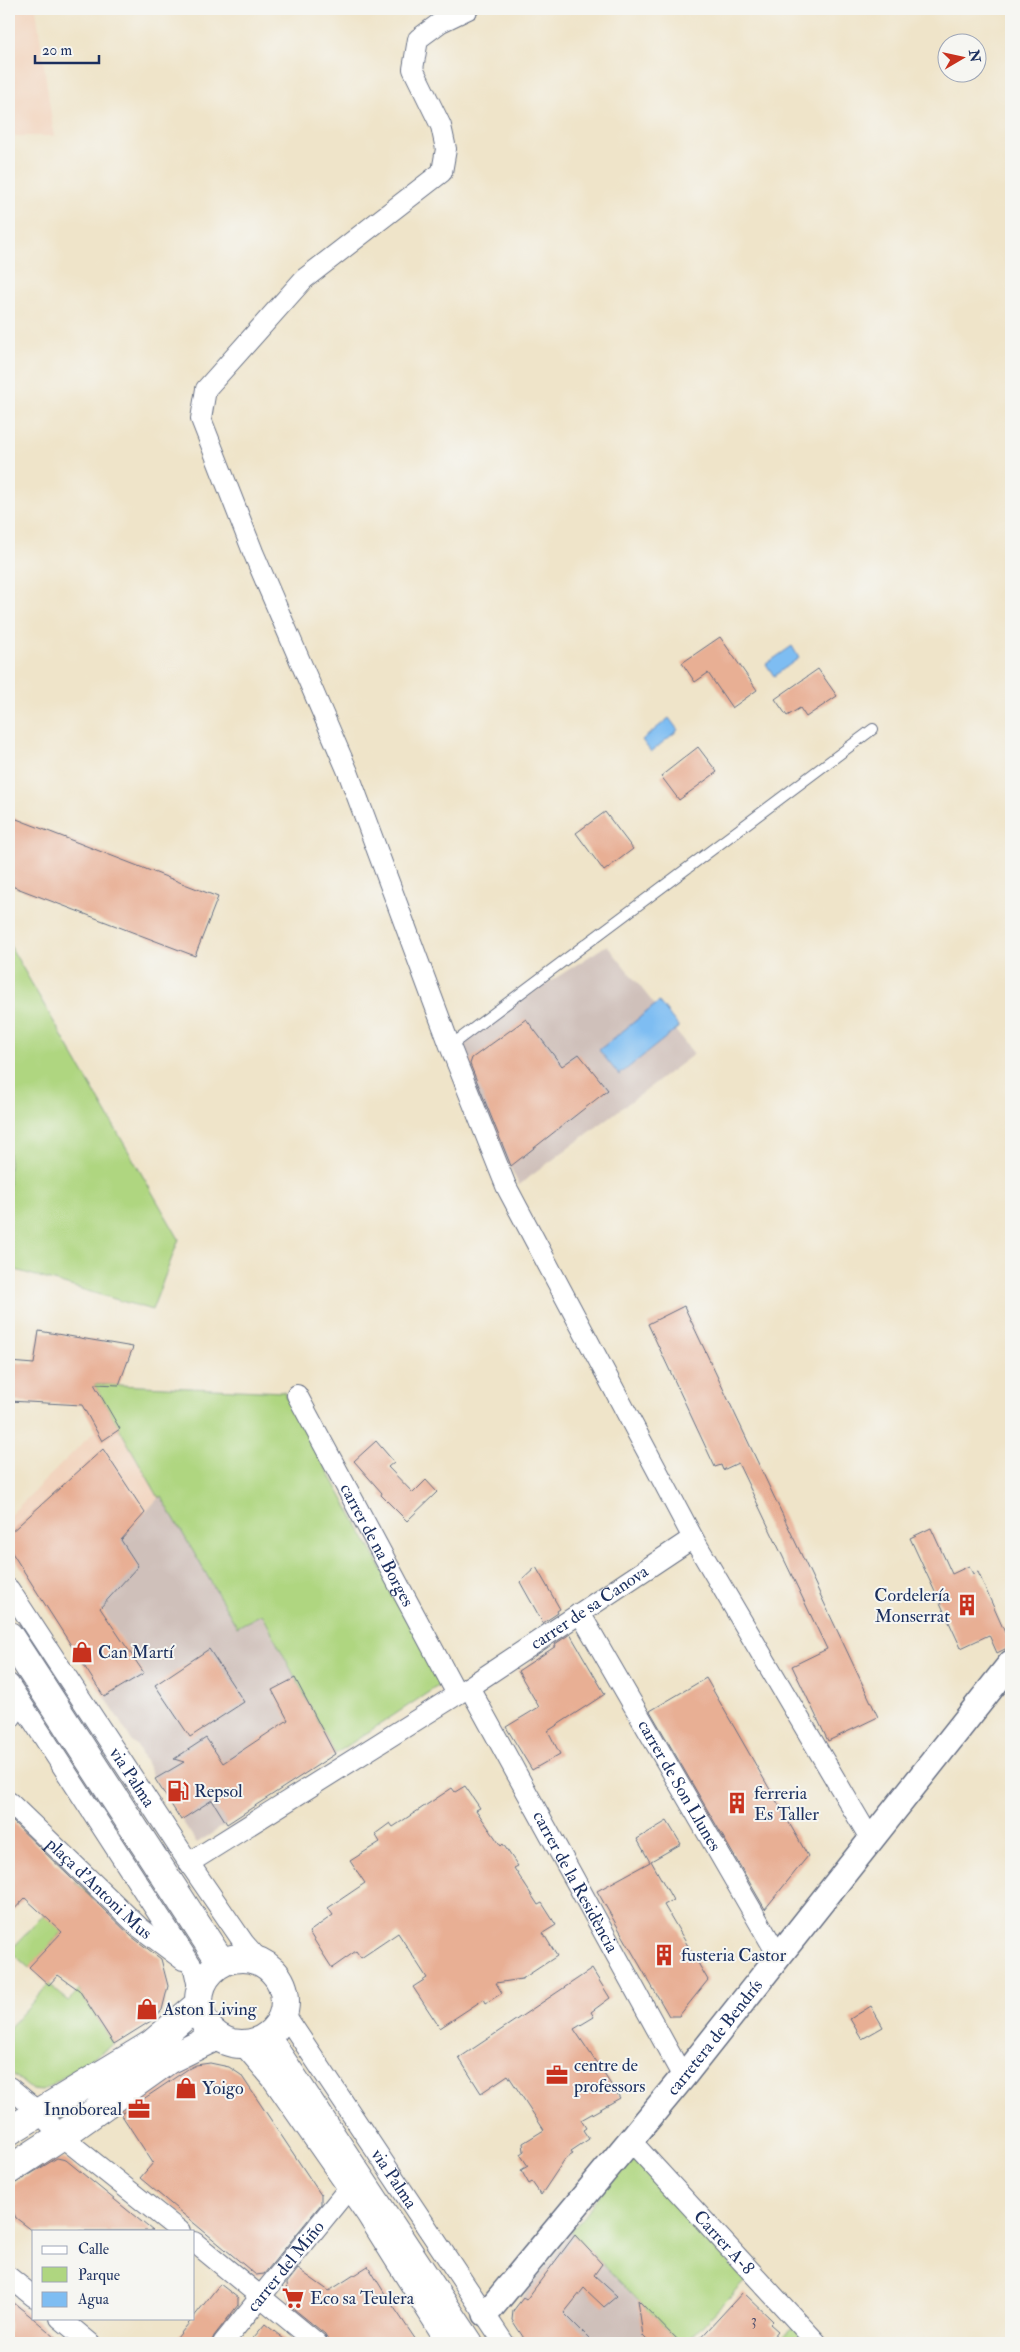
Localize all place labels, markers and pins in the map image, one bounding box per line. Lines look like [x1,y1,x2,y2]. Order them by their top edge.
place label: Cordelería Monserrat [874,1584,951,1628]
building icon: Cordelería Monserrat [954,1592,980,1618]
shop icon: Can Martí [69,1639,95,1665]
place label: Can Martí [98,1641,175,1664]
fuel station icon: Repsol [165,1778,191,1804]
place label: Repsol [194,1780,243,1803]
place label: ferreria Es Taller [754,1782,819,1826]
building icon: ferreria Es Taller [724,1790,750,1816]
building icon: fusteria Castor [651,1942,677,1968]
place label: fusteria Castor [681,1944,786,1967]
shop icon: Aston Living [134,1996,160,2022]
place label: Aston Living [162,1998,258,2021]
place label: centre de professors [573,2054,646,2098]
office icon: centre de professors [544,2062,570,2088]
shop icon: Yoigo [173,2075,199,2101]
place label: Yoigo [202,2077,244,2100]
office icon: Innoboreal [126,2096,152,2122]
place label: Innoboreal [44,2098,122,2121]
supermarket icon: Eco sa Teulera [280,2285,306,2311]
place label: Eco sa Teulera [310,2287,415,2310]

